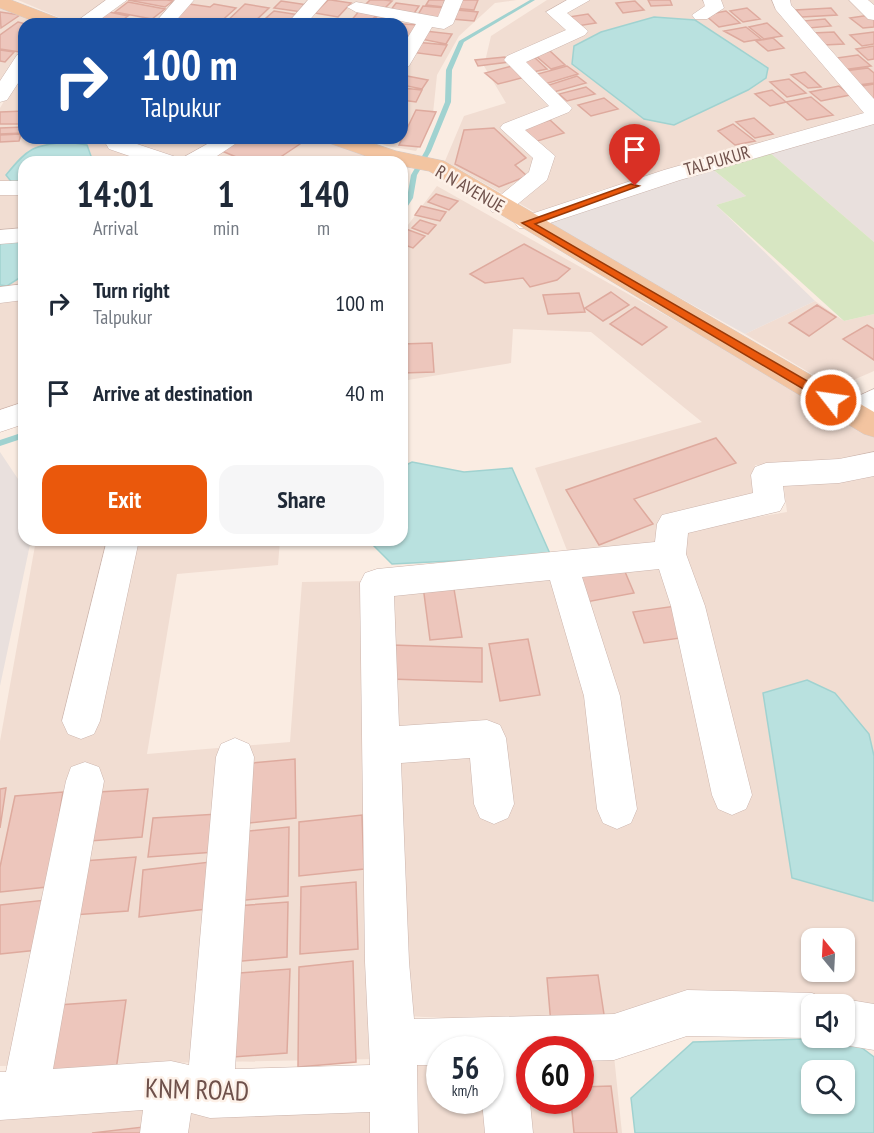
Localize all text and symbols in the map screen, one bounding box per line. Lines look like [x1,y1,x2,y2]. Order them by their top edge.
text: 100 m [141,37,238,92]
icon: right [42,42,120,120]
text: Talpukur [141,90,221,124]
pin [609,124,660,186]
icon: arrive [618,133,651,166]
street label: TALPUKUR [681,140,753,181]
street label: R N AVENUE [432,160,509,218]
text: 14:01 [77,170,154,217]
text: 1 [217,170,235,217]
text: 140 [298,170,349,217]
text: Arrival [93,215,138,241]
text: min [213,215,239,241]
text: m [317,215,330,241]
text: Turn right [93,276,170,304]
icon: right [42,287,75,320]
text: 100 m [335,289,384,317]
text: Talpukur [93,304,152,330]
position arrow [799,368,863,432]
icon: arrive [42,377,75,410]
text: Arrive at destination [93,379,253,407]
text: 40 m [345,379,384,407]
button: Exit [42,465,207,534]
button: Share [219,465,384,534]
north arrow [801,928,855,982]
map controls [801,928,855,1114]
button: sound [801,994,855,1048]
speed limit sign: 60 [516,1036,594,1114]
text: 56 [451,1048,479,1087]
button: search [801,1060,855,1114]
street label: KNM ROAD [144,1070,250,1108]
text: km/h [452,1081,478,1100]

